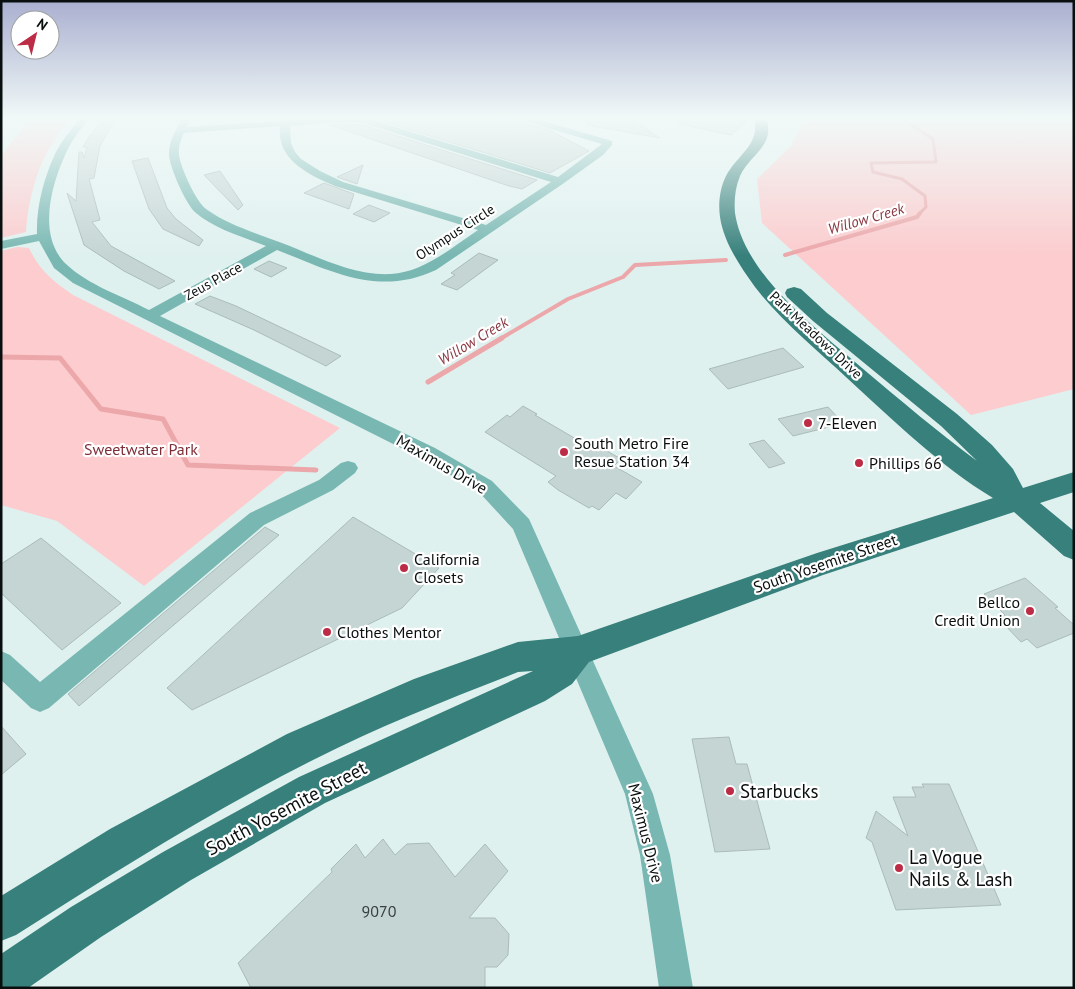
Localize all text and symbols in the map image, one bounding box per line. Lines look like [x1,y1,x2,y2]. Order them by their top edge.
north arrow [10,10,60,60]
text: N [34,14,51,34]
water label: Willow Creek [826,198,907,238]
street label: Olympus Circle [412,200,498,264]
street label: Zeus Place [181,258,245,304]
street label: Park Meadows Drive [766,287,866,383]
water label: Willow Creek [434,312,512,369]
place label: 7-Eleven [818,413,877,433]
marker: 7-Eleven [802,417,814,429]
street label: Maximus Drive [393,430,491,498]
place label: South Metro Fire Resue Station 34 [574,433,690,471]
park label: Sweetwater Park [84,439,198,459]
marker: South Metro Fire Resue Station 34 [558,446,570,458]
place label: Phillips 66 [869,453,942,473]
marker: Phillips 66 [853,457,865,469]
street label: South Yosemite Street [751,529,900,597]
place label: California Closets [414,549,480,587]
marker: California Closets [398,562,410,574]
place label: Bellco Credit Union [934,592,1020,630]
marker: Bellco Credit Union [1024,605,1036,617]
place label: Clothes Mentor [337,622,442,642]
marker: Clothes Mentor [321,626,333,638]
street label: South Yosemite Street [201,755,371,861]
place label: Starbucks [740,779,819,803]
street label: Maximus Drive [624,781,668,885]
marker: Starbucks [724,785,736,797]
place label: La Vogue Nails & Lash [909,845,1013,891]
marker: La Vogue Nails & Lash [893,862,905,874]
house number: 9070 [362,901,397,921]

